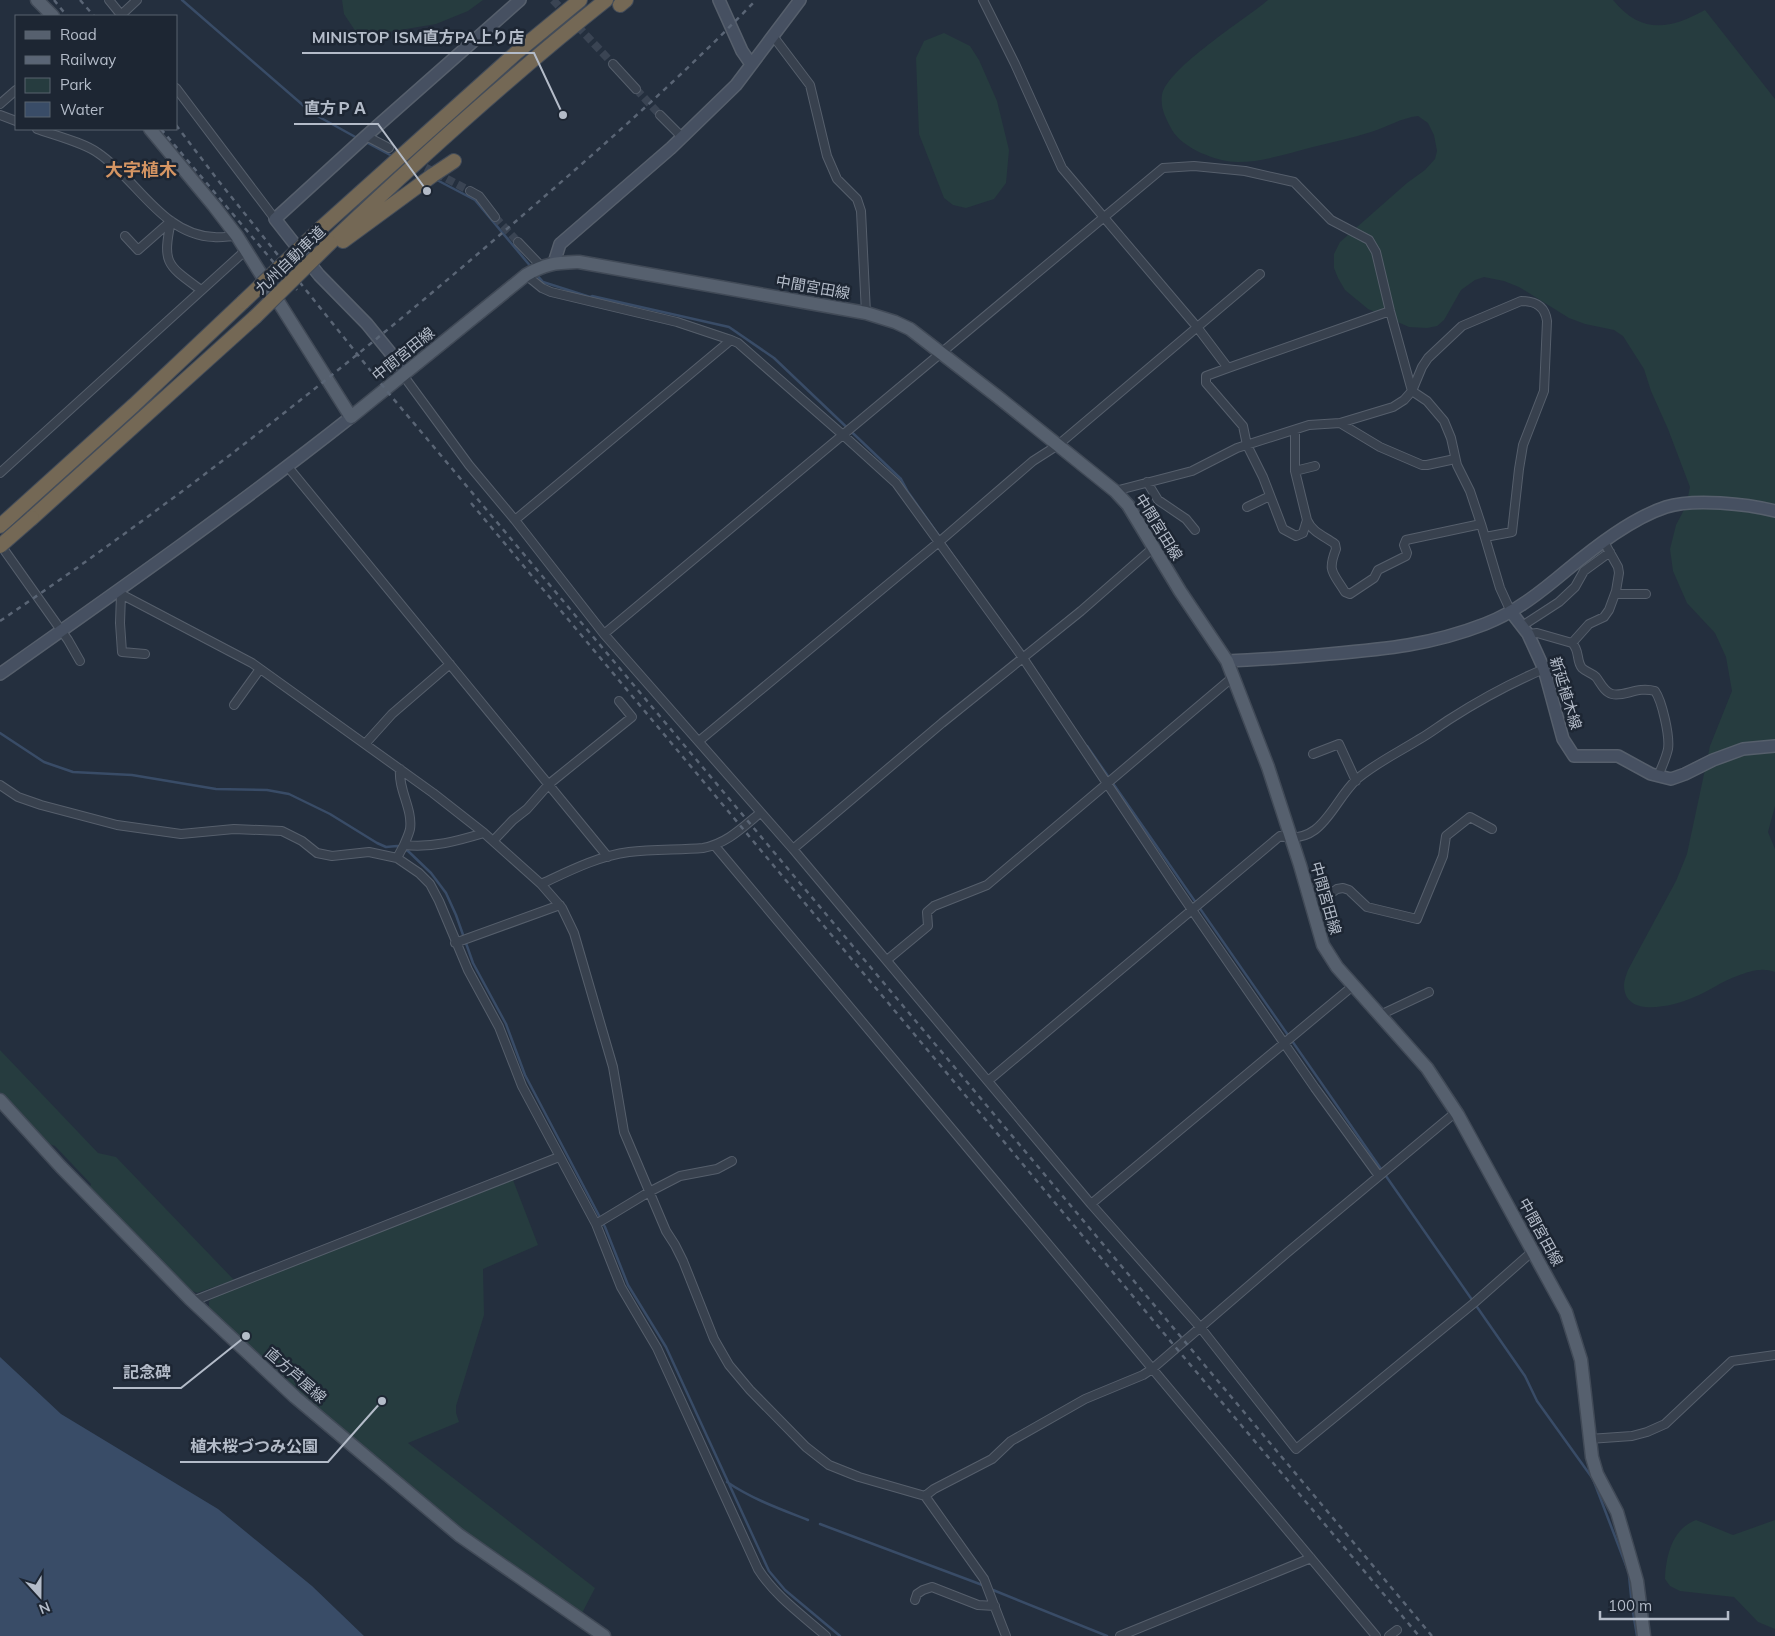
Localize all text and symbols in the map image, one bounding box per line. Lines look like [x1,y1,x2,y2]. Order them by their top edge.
legend [15,15,178,130]
callout: MINISTOP ISM直方PA上り店 [302,22,534,53]
text: Road [60,25,97,44]
text: MINISTOP ISM直方PA上り店 [312,27,524,47]
text: Railway [60,50,116,69]
text: Park [60,75,92,94]
callout: 直方ＰＡ [294,93,378,124]
text: 直方ＰＡ [304,98,368,118]
text: Water [60,100,104,119]
district label: 大字植木 [105,158,177,181]
street label: 九州自動車道 [251,222,329,298]
street label: 中間宮田線 [774,271,852,303]
street label: 中間宮田線 [368,323,438,385]
street label: 中間宮田線 [1131,490,1187,564]
street label: 新延植木線 [1546,654,1586,732]
street label: 中間宮田線 [1307,859,1345,937]
street label: 中間宮田線 [1515,1195,1567,1269]
street label: 直方芦屋線 [261,1343,331,1407]
callout: 記念碑 [113,1357,181,1388]
text: 記念碑 [123,1362,171,1382]
callout: 植木桜づつみ公園 [180,1431,328,1462]
text: 植木桜づつみ公園 [190,1436,318,1456]
north arrow [15,1571,65,1621]
scale bar [1600,1588,1728,1620]
text: 100 m [1608,1596,1652,1615]
text: N [36,1598,53,1618]

